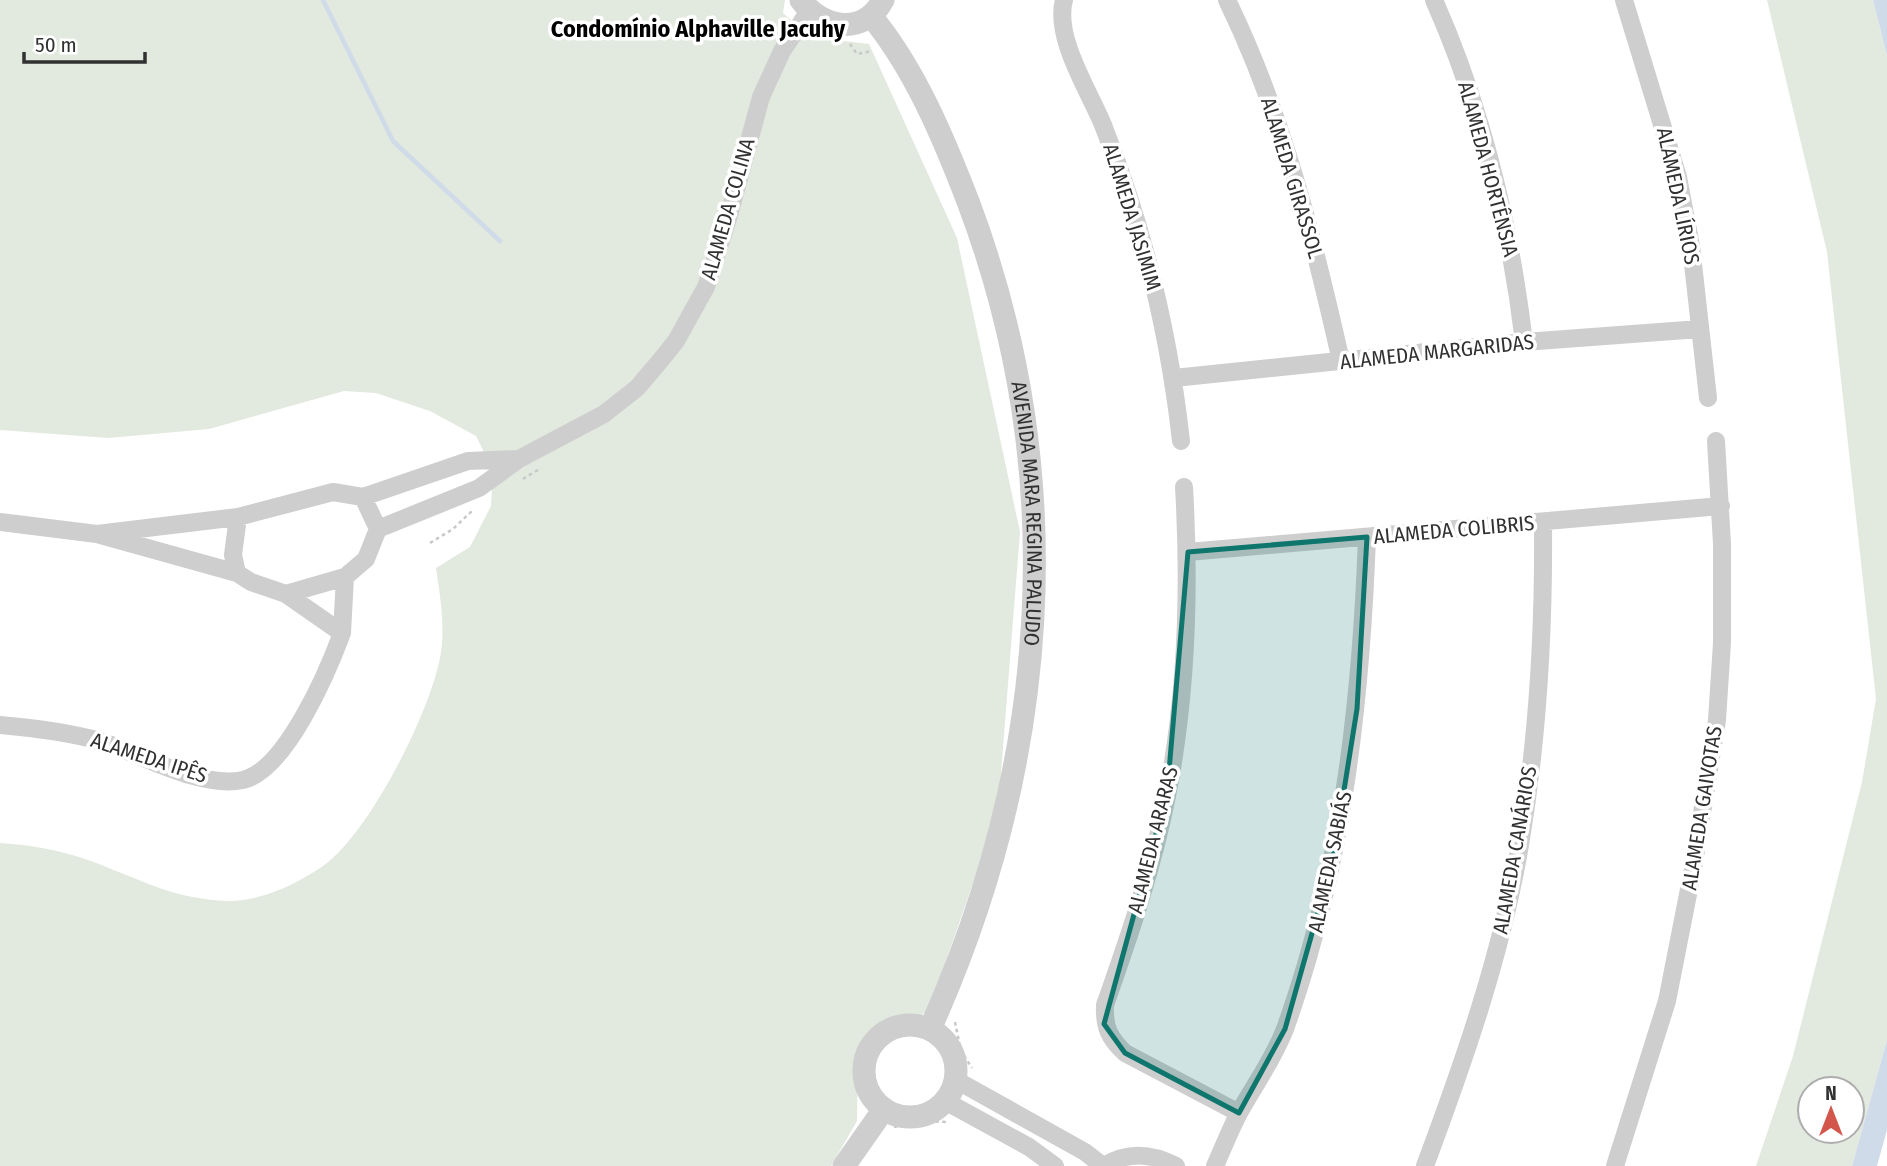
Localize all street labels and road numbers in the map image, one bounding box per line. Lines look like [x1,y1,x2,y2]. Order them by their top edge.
street label: ALAMEDA HORTÊNSIA [1452,79,1524,259]
street label: ALAMEDA GIRASSOL [1255,94,1329,262]
street label: ALAMEDA LÍRIOS [1651,125,1705,267]
street label: ALAMEDA COLINA [695,135,761,283]
street label: ALAMEDA JASIMIM [1097,140,1167,294]
street label: ALAMEDA MARGARIDAS [1339,329,1535,375]
street label: AVENIDA MARA REGINA PALUDO [1005,379,1047,647]
street label: ALAMEDA COLIBRIS [1373,510,1535,550]
street label: ALAMEDA GAIVOTAS [1676,724,1728,892]
street label: ALAMEDA IPÊS [88,727,210,789]
street label: ALAMEDA ARARAS [1122,764,1184,916]
street label: ALAMEDA CANÁRIOS [1487,764,1543,936]
street label: ALAMEDA SABIÁS [1302,789,1358,935]

